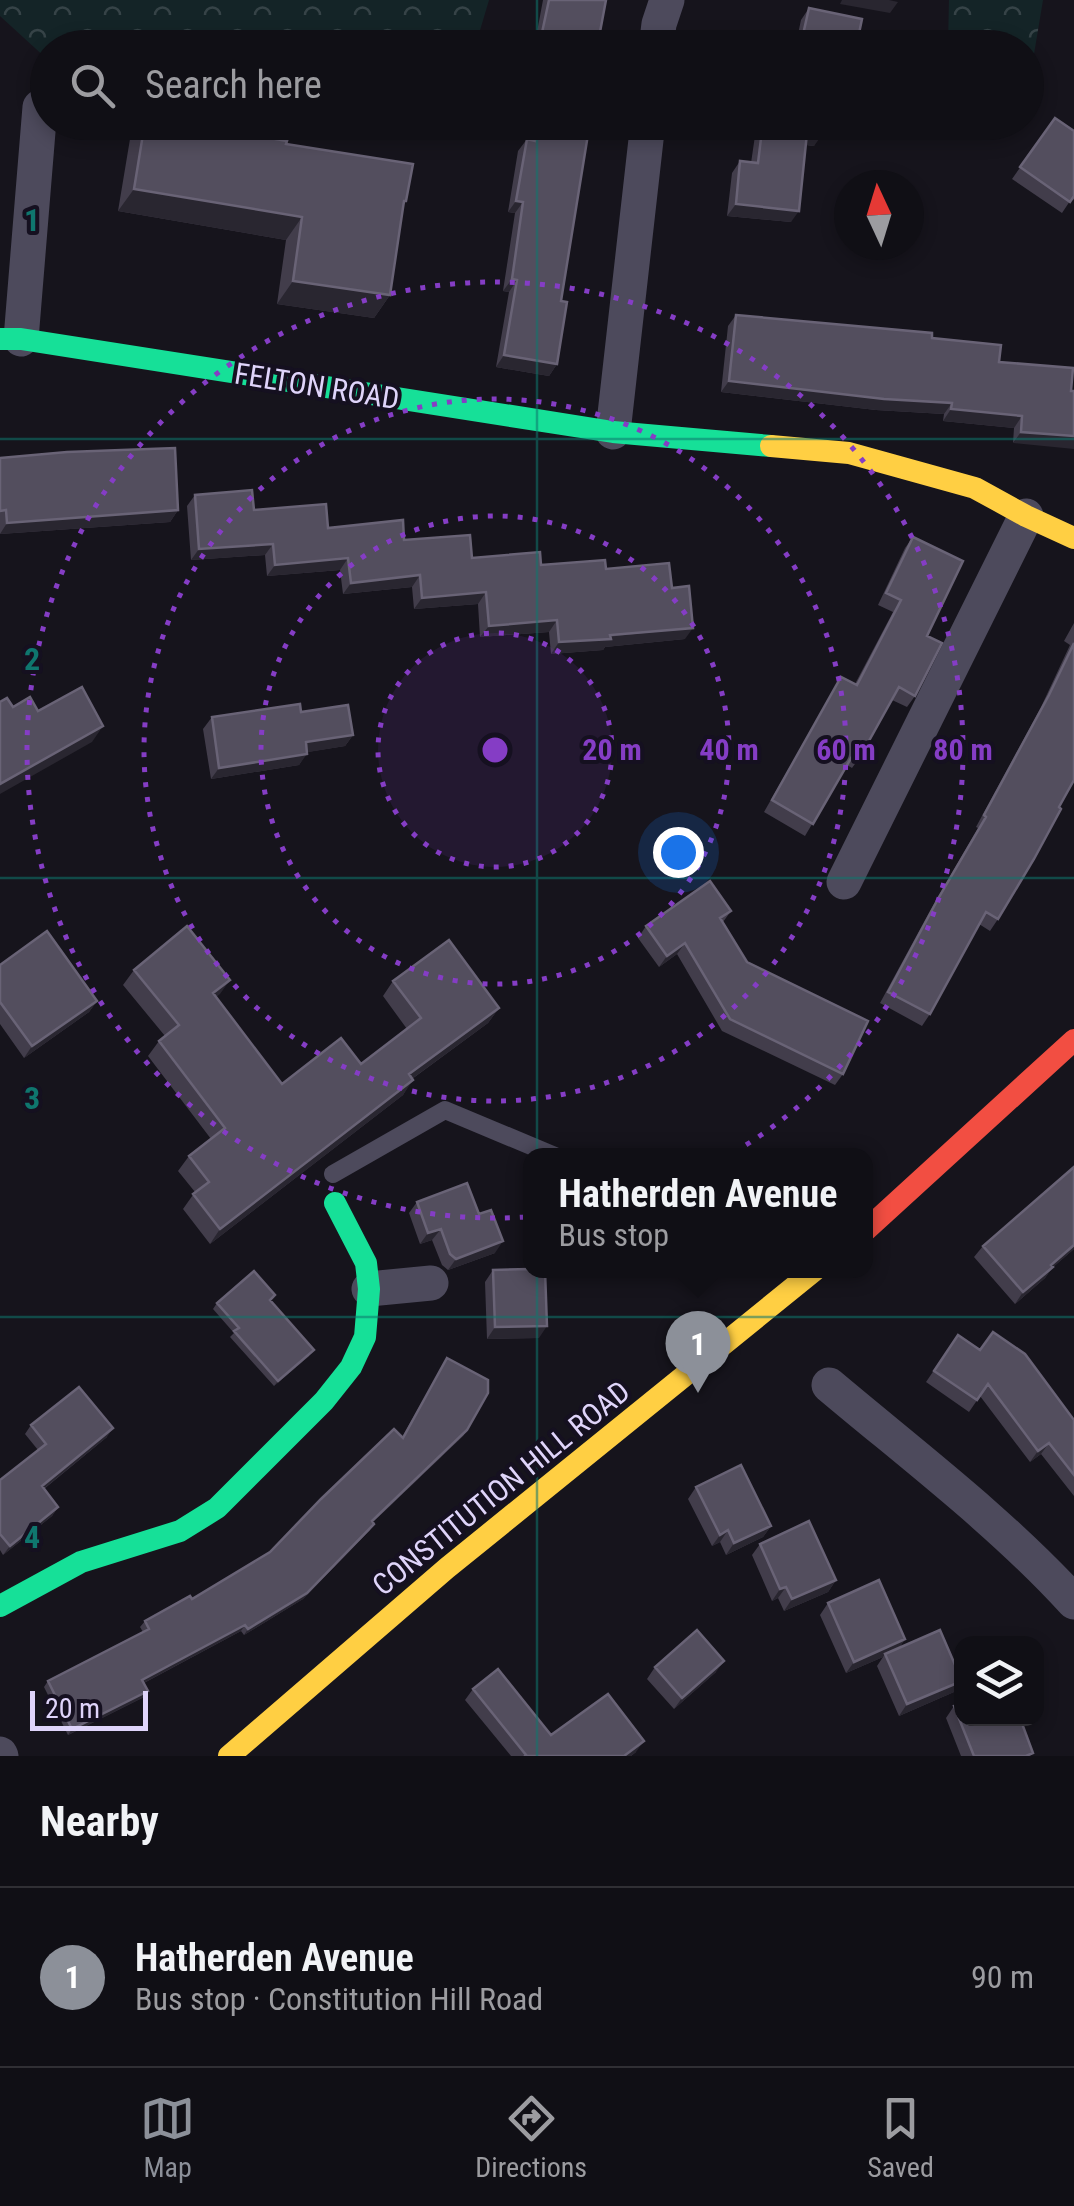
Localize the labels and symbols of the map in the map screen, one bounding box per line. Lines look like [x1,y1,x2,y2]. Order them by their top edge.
north arrow [834,170,924,260]
text: 1 [24,201,40,239]
street label: FELTON ROAD [232,356,402,416]
text: 2 [24,640,40,678]
centre of rings [477,732,513,768]
text: 20 m [582,732,642,767]
text: 40 m [699,732,759,767]
text: 60 m [816,732,876,767]
text: 80 m [933,732,993,767]
your location [653,827,704,878]
text: 3 [24,1079,40,1117]
pin: 1 [666,1310,730,1393]
street label: CONSTITUTION HILL ROAD [365,1374,637,1602]
text: 4 [24,1518,40,1556]
scale bar [30,1686,148,1730]

